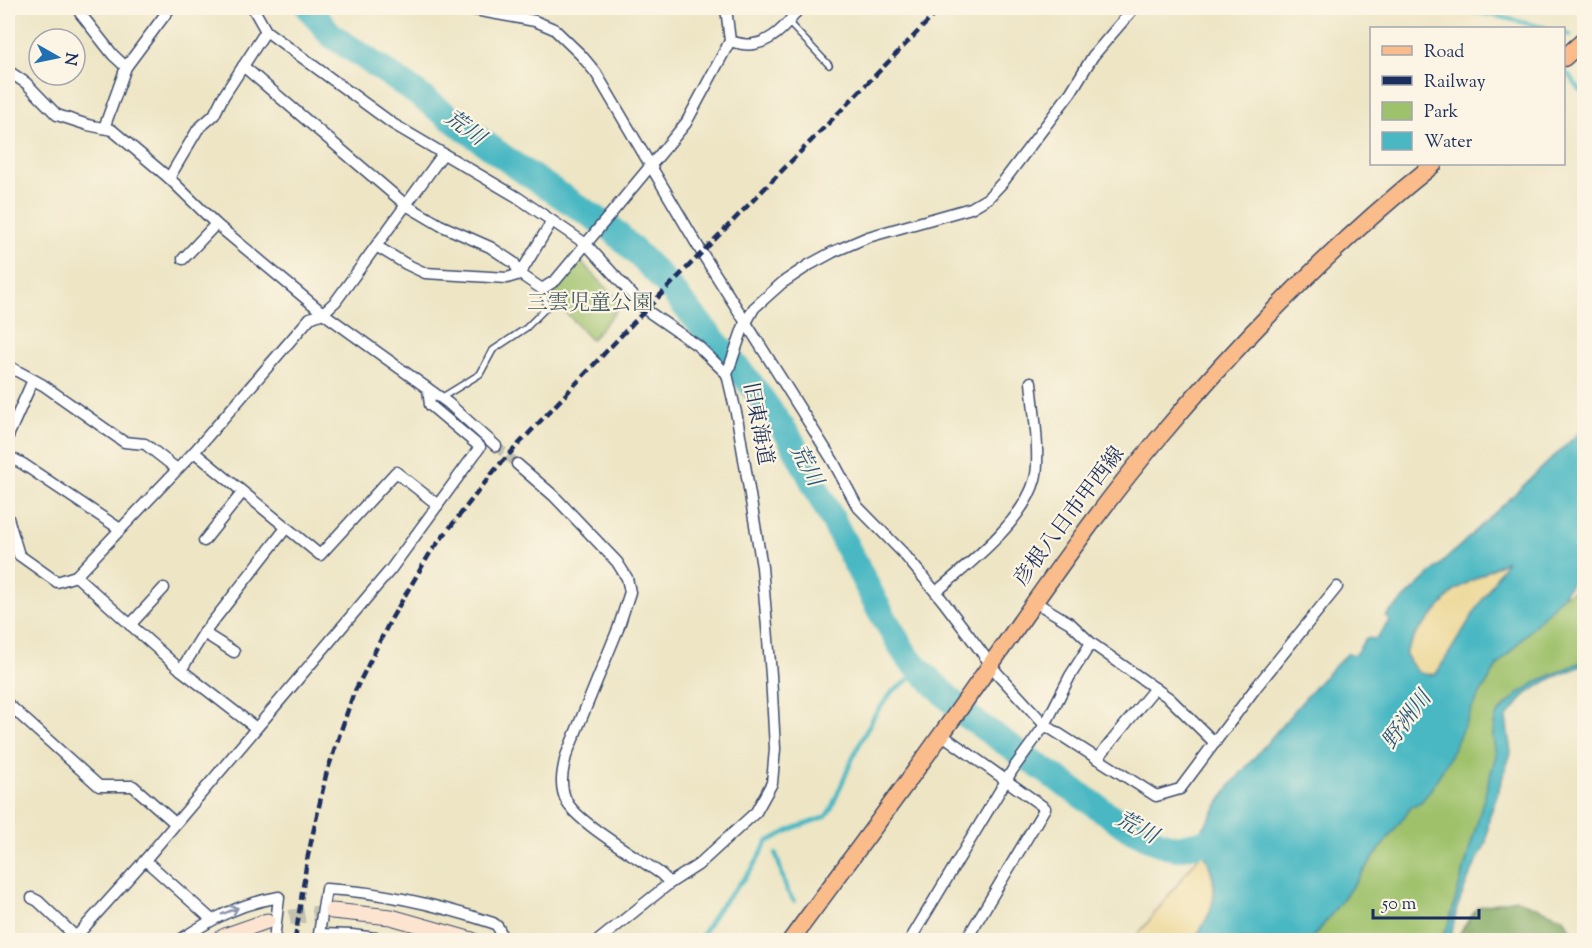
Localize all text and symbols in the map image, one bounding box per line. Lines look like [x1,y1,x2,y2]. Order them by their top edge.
north arrow [27,27,87,87]
legend [1370,27,1565,165]
text: Road [1424,40,1464,66]
text: N [57,51,82,67]
text: Railway [1424,70,1486,96]
text: Park [1424,100,1459,126]
water label: 荒川 [437,103,493,156]
text: Water [1424,130,1473,156]
park label: 三雲児童公園 [527,289,653,319]
street label: 旧東海道 [734,380,780,468]
water label: 荒川 [781,439,830,495]
street label: 彦根八日市甲西線 [1007,441,1133,593]
water label: 野洲川 [1375,683,1442,757]
water label: 荒川 [1109,805,1165,854]
scale bar [1373,882,1480,920]
text: 50 m [1381,892,1417,918]
one-way arrow [220,905,239,916]

